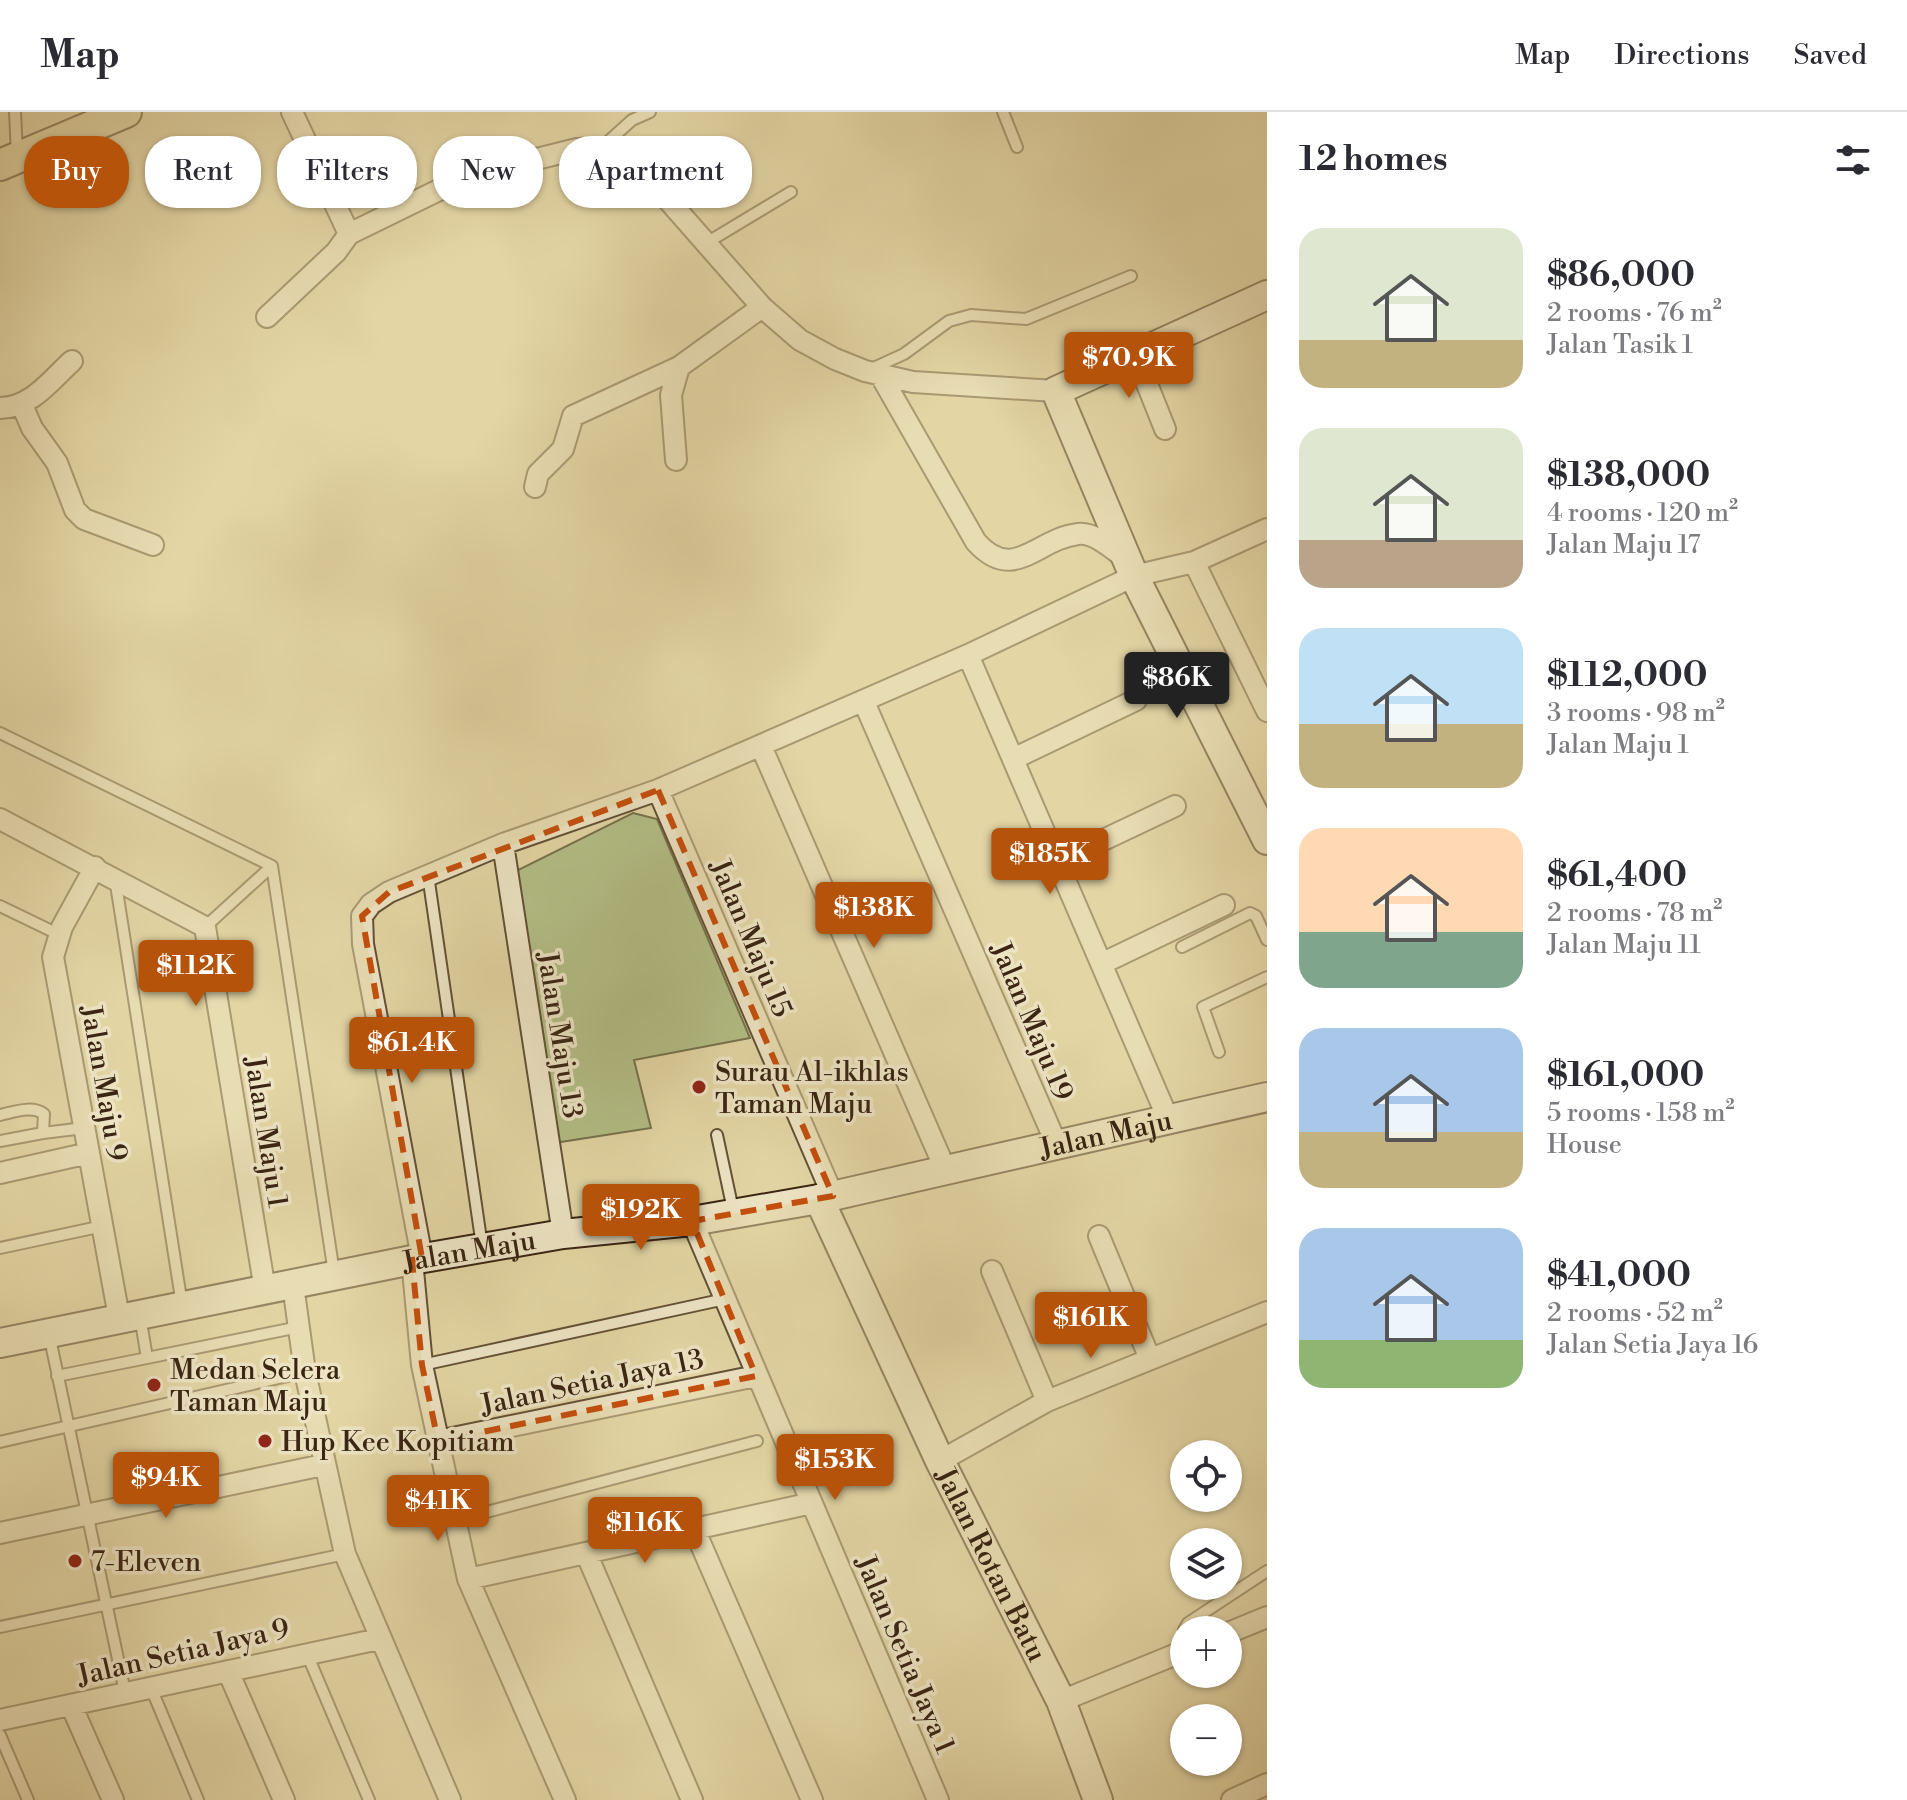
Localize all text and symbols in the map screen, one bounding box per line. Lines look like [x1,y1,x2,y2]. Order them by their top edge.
text: Map [40,32,120,79]
text: Map [1515,38,1570,73]
text: Directions [1614,38,1749,73]
text: Saved [1793,38,1867,73]
chip: Buy [24,136,129,208]
chip: Rent [145,136,261,208]
chip: Filters [277,136,417,208]
chip: New [433,136,543,208]
chip: Apartment [559,136,752,208]
icon: filters [1831,138,1875,182]
text: 12 homes [1299,139,1448,181]
text: $86,000 [1547,255,1695,297]
icon: home [1363,260,1459,356]
text: 2 rooms · 76 m² [1547,297,1722,329]
text: Jalan Tasik 1 [1547,329,1693,361]
pin: $70.9K [1064,332,1194,400]
text: $70.9K [1082,342,1176,374]
text: $138,000 [1547,455,1710,497]
icon: home [1363,460,1459,556]
text: 4 rooms · 120 m² [1547,497,1738,529]
text: Jalan Maju 17 [1547,529,1701,561]
pin: $86K [1130,652,1224,720]
text: $112,000 [1547,655,1707,697]
icon: home [1363,660,1459,756]
text: $86K [1142,662,1212,694]
text: 3 rooms · 98 m² [1547,697,1725,729]
text: Jalan Maju 1 [1547,729,1689,761]
pin: $185K [994,828,1106,896]
text: $185K [1009,838,1091,870]
street label: Jalan Maju 15 [701,853,800,1023]
text: $61,400 [1547,855,1687,897]
icon: home [1363,860,1459,956]
pin: $138K [818,882,930,950]
text: $138K [833,892,915,924]
text: 2 rooms · 78 m² [1547,897,1722,929]
text: Jalan Maju 11 [1547,929,1701,961]
street label: Jalan Maju 19 [982,936,1081,1106]
pin: $112K [140,940,252,1008]
street label: Jalan Maju 13 [529,948,590,1121]
text: $112K [156,950,236,982]
street label: Jalan Maju 9 [72,1002,134,1164]
pin: $61.4K [347,1017,477,1085]
text: $61.4K [367,1027,457,1059]
street label: Jalan Maju 1 [236,1053,295,1210]
place label: Surau Al-ikhlas Taman Maju [715,1055,909,1122]
text: $161,000 [1547,1055,1704,1097]
icon: home [1363,1060,1459,1156]
marker: Surau Al-ikhlas Taman Maju [690,1078,708,1096]
text: 5 rooms · 158 m² [1547,1097,1735,1129]
street label: Jalan Maju [1035,1103,1176,1167]
text: House [1547,1129,1622,1161]
pin: $192K [585,1184,697,1252]
text: $192K [600,1194,682,1226]
street label: Jalan Maju [398,1223,539,1281]
text: $41,000 [1547,1255,1691,1297]
icon: home [1363,1260,1459,1356]
pin: $161K [1035,1292,1147,1360]
text: 2 rooms · 52 m² [1547,1297,1723,1329]
text: $161K [1053,1302,1129,1334]
text: Jalan Setia Jaya 16 [1547,1329,1758,1361]
street label: Jalan Setia Jaya 13 [477,1342,707,1423]
place label: Medan Selera Taman Maju [170,1353,341,1420]
marker: Medan Selera Taman Maju [145,1376,163,1394]
place label: Hup Kee Kopitiam [281,1425,515,1460]
marker: Hup Kee Kopitiam [256,1432,274,1450]
pin: $153K [779,1434,891,1502]
map controls [1170,1440,1242,1776]
button: locate [1170,1440,1242,1512]
text: $153K [795,1444,875,1476]
pin: $94K [119,1452,213,1520]
street label: Jalan Rotan Batu [927,1461,1054,1667]
text: $94K [131,1462,201,1494]
pin: $41K [391,1475,485,1543]
text: $41K [405,1485,471,1517]
pin: $116K [589,1497,701,1565]
text: $116K [606,1507,684,1539]
button: layers [1170,1528,1242,1600]
place label: 7-Eleven [91,1545,202,1580]
street label: Jalan Setia Jaya 1 [847,1549,962,1759]
marker: 7-Eleven [66,1552,84,1570]
street label: Jalan Setia Jaya 9 [73,1611,293,1694]
button: + [1170,1616,1242,1688]
button: − [1170,1704,1242,1776]

